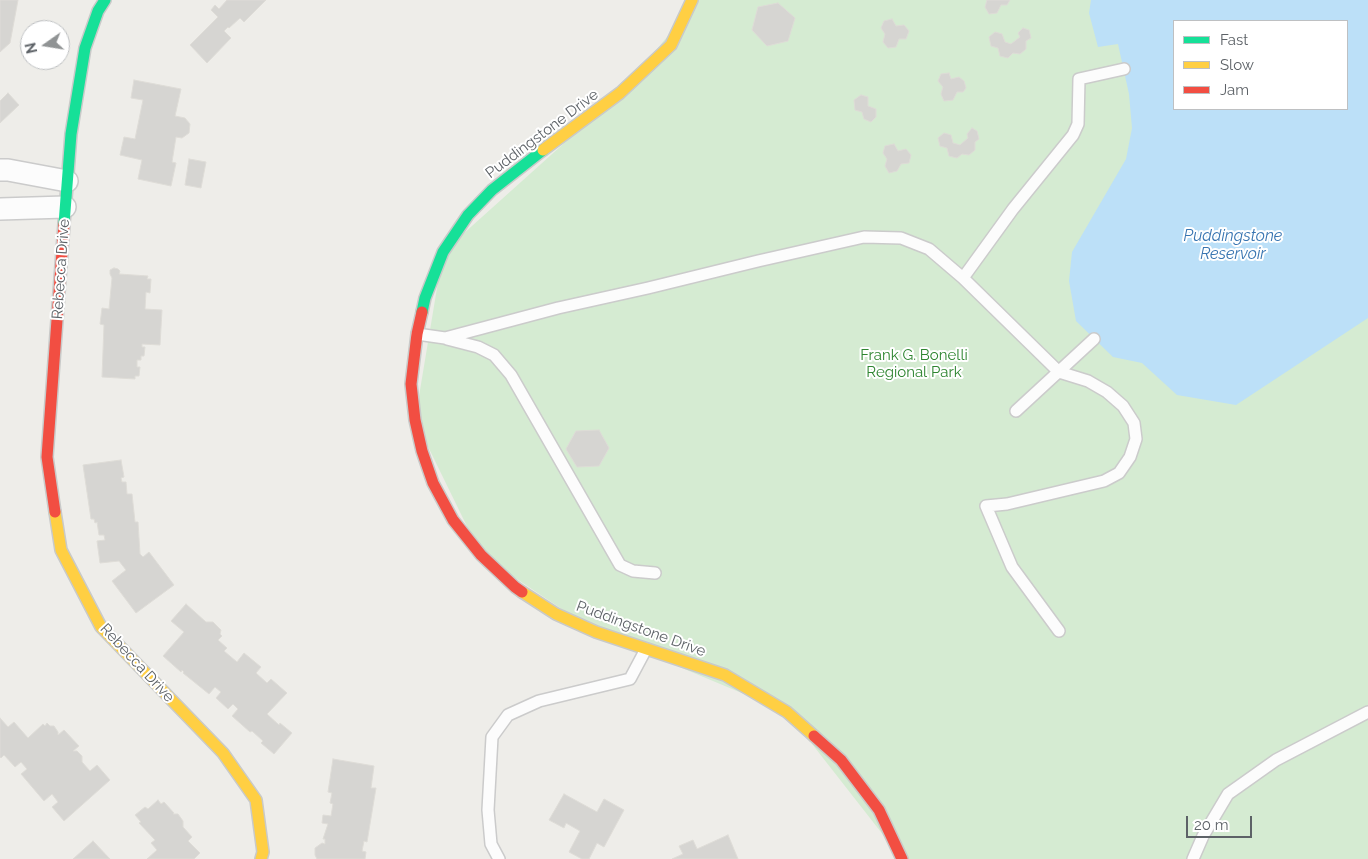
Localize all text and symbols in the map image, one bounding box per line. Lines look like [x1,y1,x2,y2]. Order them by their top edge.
north arrow [20,20,70,70]
legend [1173,20,1348,110]
text: Fast [1220,31,1248,49]
text: N [22,41,40,55]
text: Slow [1220,56,1254,74]
text: Jam [1220,81,1249,99]
street label: Puddingstone Drive [482,86,602,182]
street label: Rebecca Drive [49,218,73,320]
water label: Puddingstone Reservoir [1184,226,1282,264]
park label: Frank G. Bonelli Regional Park [860,346,968,381]
street label: Puddingstone Drive [574,597,708,661]
street label: Rebecca Drive [96,620,178,706]
scale bar [1188,806,1254,838]
text: 20 m [1194,816,1229,834]

